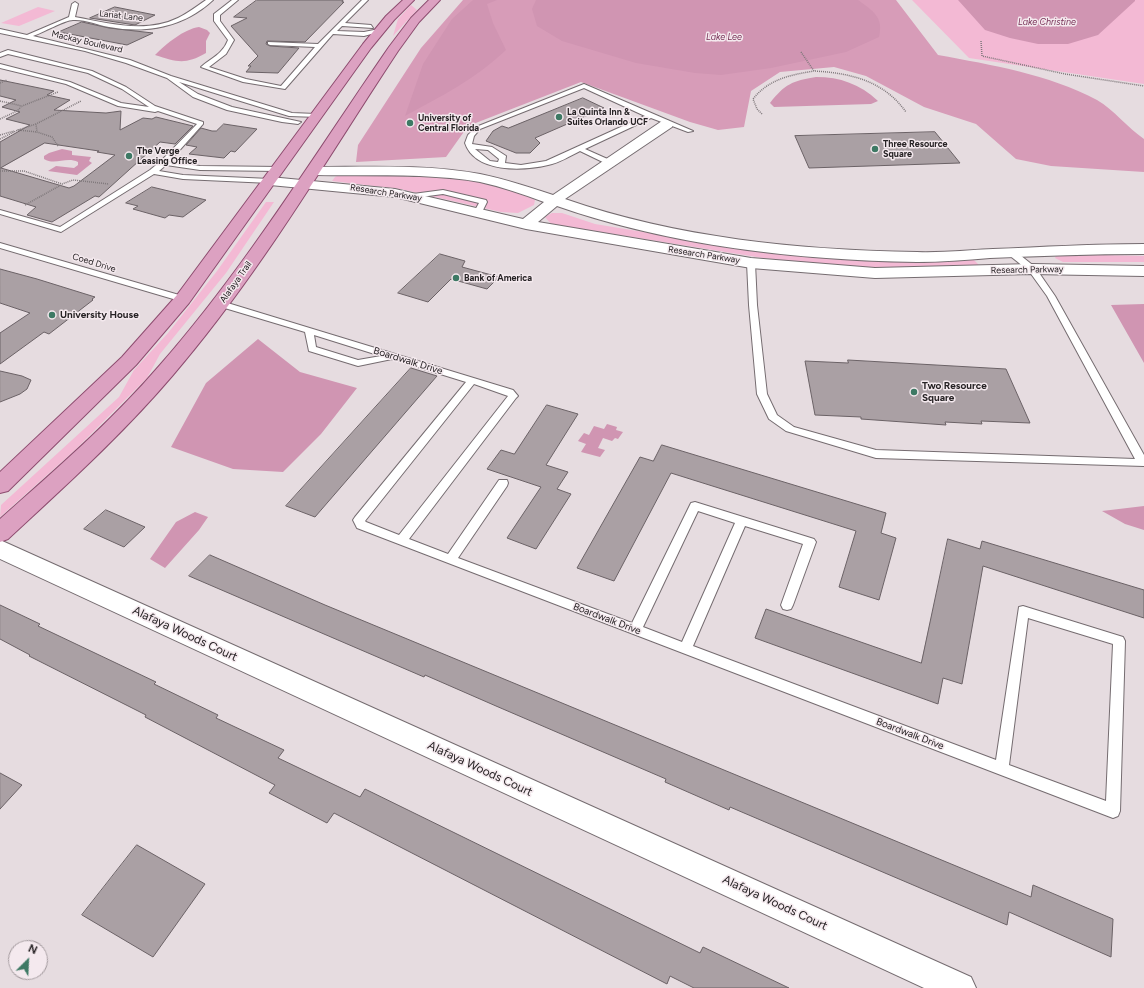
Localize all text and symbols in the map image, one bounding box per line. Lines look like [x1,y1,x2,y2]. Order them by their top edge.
street label: Lariat Lane [99,8,143,24]
water label: Lake Christine [1018,17,1076,27]
street label: Mackay Boulevard [50,29,124,55]
water label: Lake Lee [706,32,742,42]
place label: La Quinta Inn & Suites Orlando UCF [567,107,648,128]
marker: La Quinta Inn & Suites Orlando UCF [554,112,564,122]
place label: University of Central Florida [418,113,479,134]
marker: University of Central Florida [405,118,415,128]
place label: Three Resource Square [883,139,948,160]
marker: Three Resource Square [870,144,880,154]
place label: The Verge Leasing Office [137,146,197,167]
marker: The Verge Leasing Office [124,151,134,161]
street label: Research Parkway [349,182,423,204]
street label: Research Parkway [667,244,741,266]
street label: Coed Drive [71,251,117,275]
street label: Alafaya Trail [218,259,254,305]
street label: Research Parkway [991,264,1063,276]
marker: Bank of America [451,273,461,283]
place label: Bank of America [464,273,532,283]
place label: University House [60,309,139,321]
marker: University House [47,310,57,320]
street label: Boardwalk Drive [372,345,444,377]
place label: Two Resource Square [922,380,987,404]
marker: Two Resource Square [909,387,919,397]
street label: Boardwalk Drive [571,601,643,637]
street label: Alafaya Woods Court [130,603,240,665]
street label: Boardwalk Drive [874,716,946,752]
street label: Alafaya Woods Court [425,738,535,800]
street label: Alafaya Woods Court [720,872,830,934]
north arrow [8,940,48,980]
text: N [26,942,39,957]

